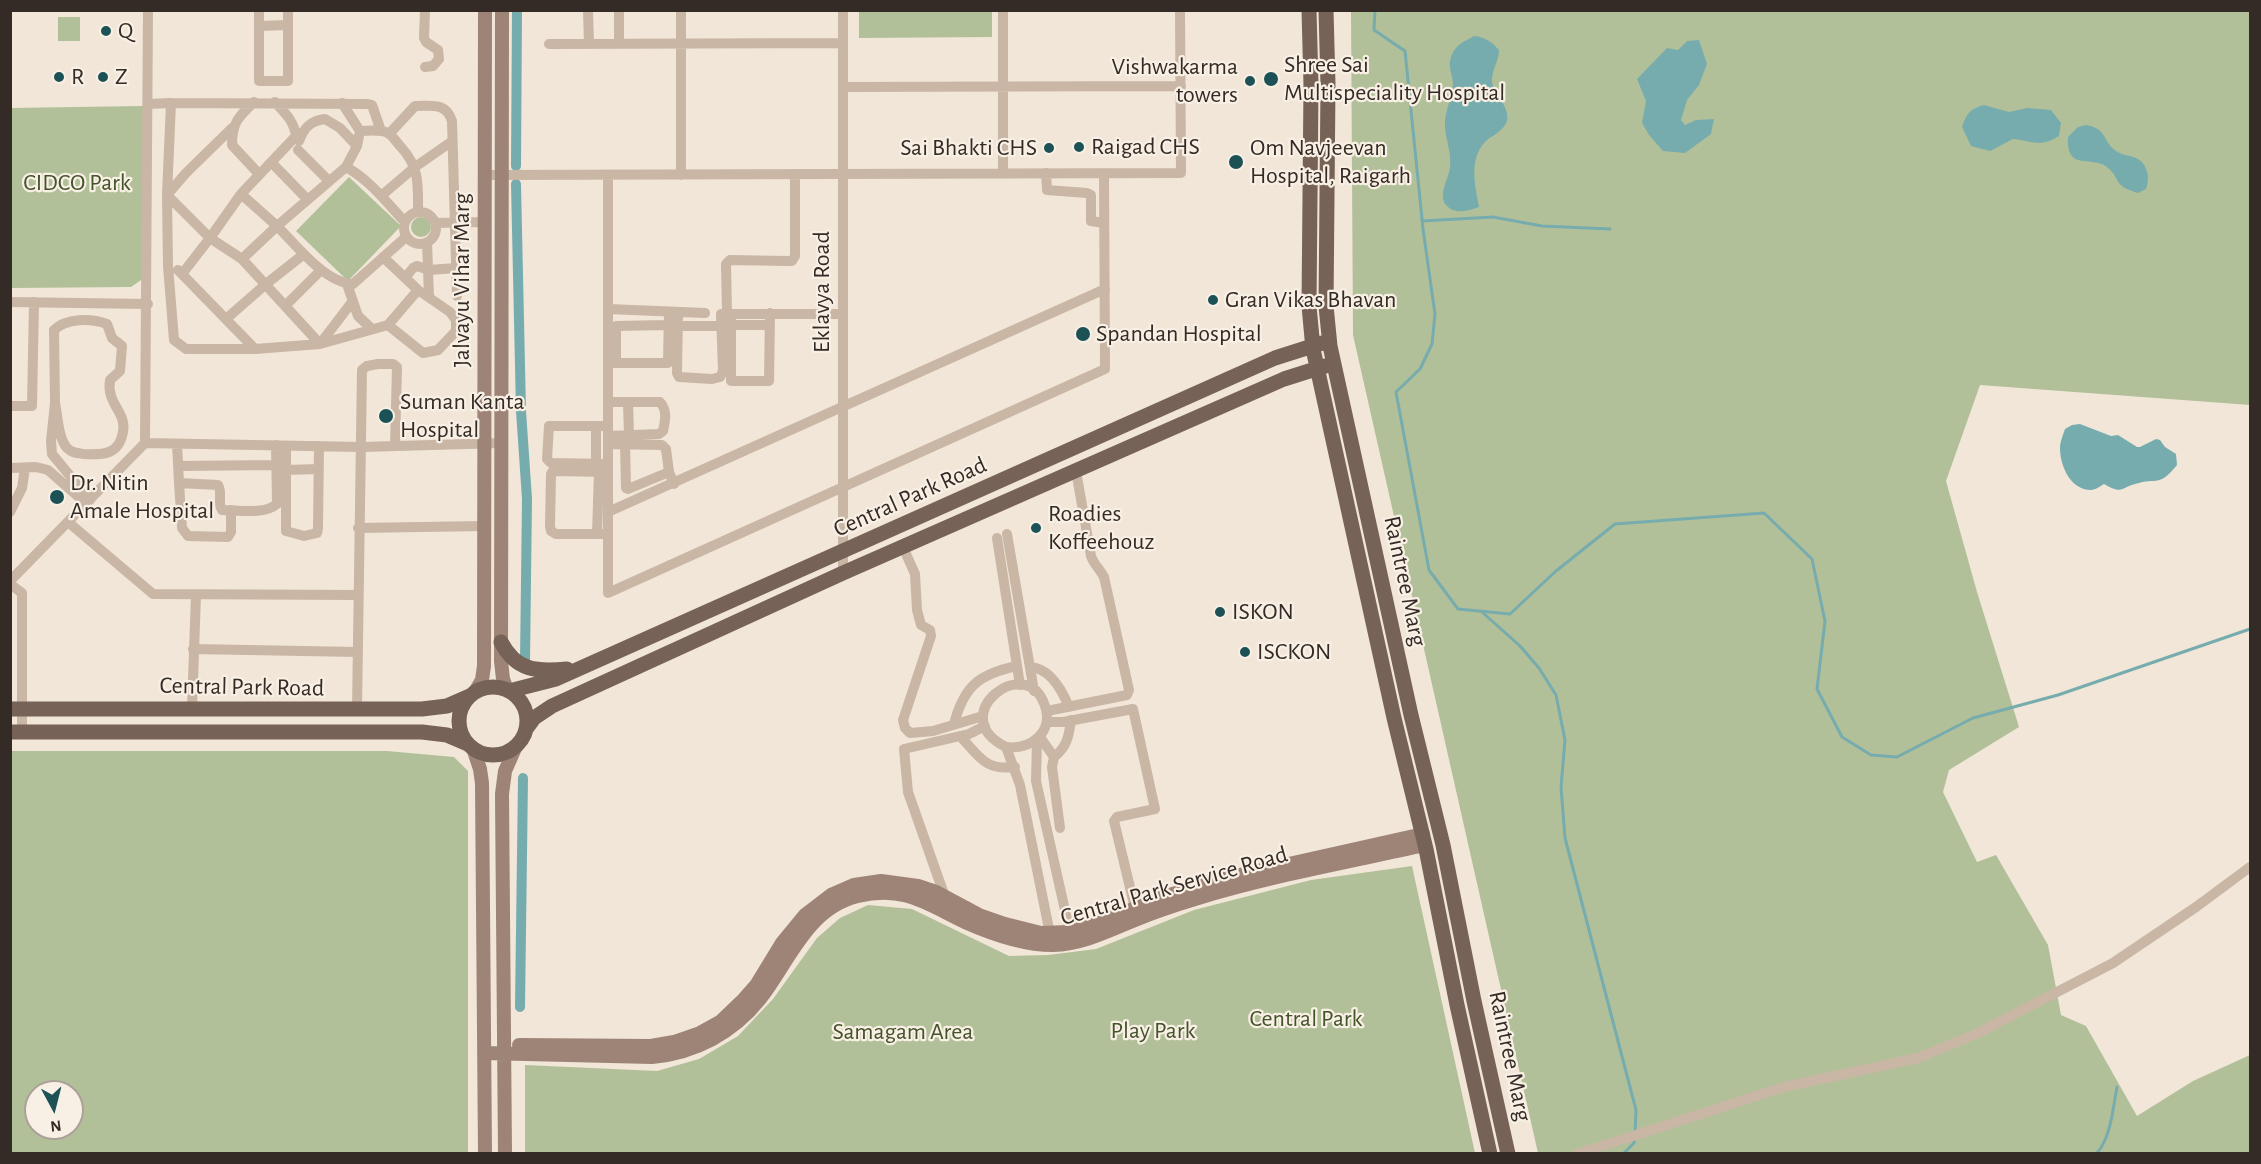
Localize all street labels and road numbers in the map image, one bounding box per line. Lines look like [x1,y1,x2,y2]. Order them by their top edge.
street label: Jalvayu Vihar Marg [448,193,476,367]
street label: Eklavya Road [808,231,836,353]
street label: Central Park Road [829,450,991,544]
street label: Raintree Marg [1377,513,1433,649]
street label: Central Park Road [159,671,325,703]
street label: Central Park Service Road [1057,840,1291,932]
street label: Raintree Marg [1482,988,1538,1124]

